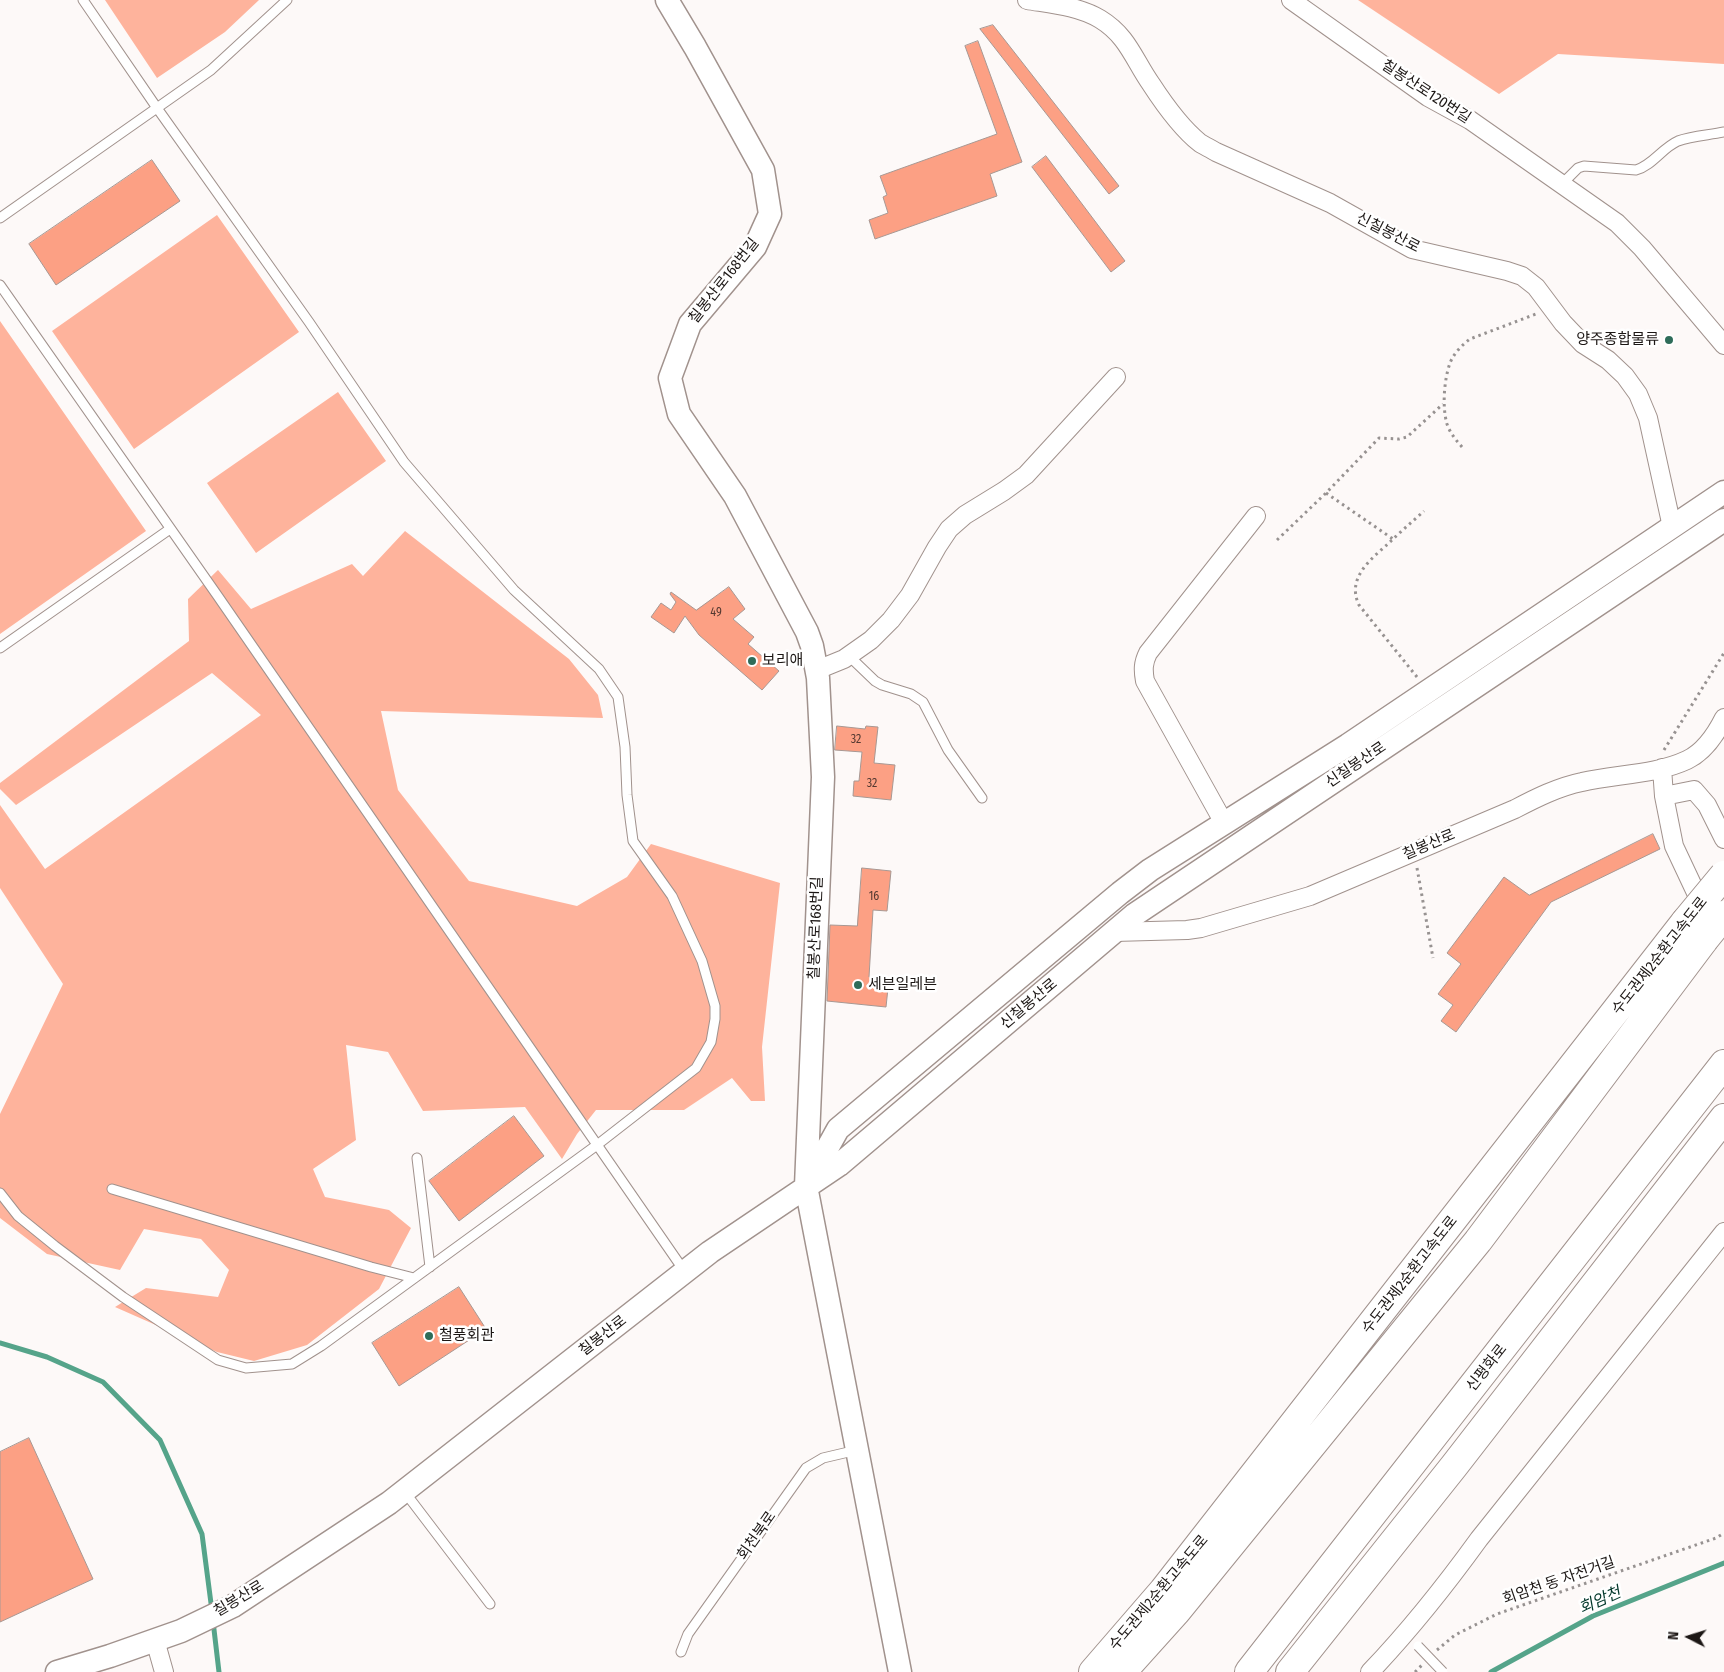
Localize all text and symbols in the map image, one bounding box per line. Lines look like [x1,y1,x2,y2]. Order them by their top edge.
street label: 칠봉산로120번길 [1378,56,1474,128]
street label: 신칠봉산로 [1353,209,1423,257]
street label: 칠봉산로168번길 [685,235,763,327]
place label: 양주종합물류 [1576,331,1659,349]
marker: 양주종합물류 [1663,334,1675,346]
house number: 49 [710,606,722,620]
place label: 보리애 [762,652,803,670]
marker: 보리애 [746,655,758,667]
house number: 32 [851,733,861,747]
street label: 신칠봉산로 [1322,738,1390,792]
house number: 32 [867,777,877,791]
street label: 칠봉산로 [1400,826,1458,864]
street label: 칠봉산로168번길 [805,876,827,980]
house number: 16 [869,890,879,904]
street label: 수도권제2순환고속도로 [1608,893,1712,1019]
street label: 신칠봉산로 [997,975,1061,1033]
place label: 세븐일레븐 [868,976,937,994]
marker: 세븐일레븐 [852,979,864,991]
street label: 수도권제2순환고속도로 [1358,1212,1462,1338]
street label: 칠봉산로 [576,1312,630,1360]
place label: 철풍회관 [439,1327,494,1345]
marker: 철풍회관 [423,1330,435,1342]
street label: 신평화로 [1463,1341,1511,1395]
street label: 회천북로 [734,1508,780,1564]
street label: 수도권제2순환고속도로 [1106,1532,1212,1654]
street label: 회암천 동 자전거길 [1501,1553,1617,1609]
street label: 칠봉산로 [211,1577,267,1621]
water label: 회암천 [1576,1583,1624,1619]
north arrow [1664,1612,1714,1662]
text: N [1665,1631,1682,1641]

